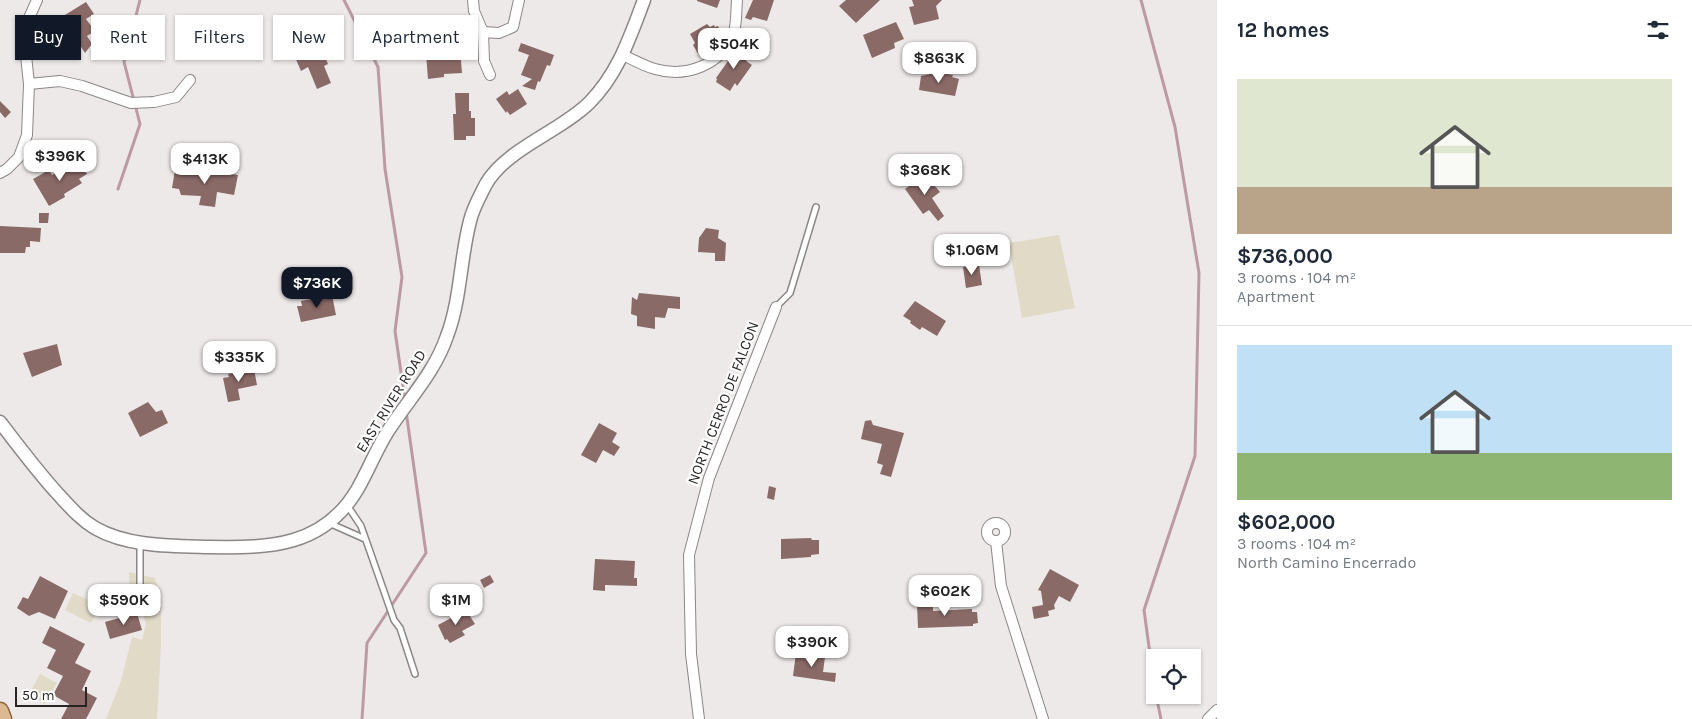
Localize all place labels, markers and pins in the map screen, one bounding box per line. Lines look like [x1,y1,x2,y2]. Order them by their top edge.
pin: $504K [699,28,769,70]
pin: $863K [904,42,974,84]
pin: $396K [25,140,95,182]
pin: $413K [170,142,240,185]
pin: $368K [890,154,960,196]
pin: $1.06M [931,234,1013,276]
pin: $736K [282,266,352,309]
pin: $335K [204,340,274,383]
pin: $602K [910,574,980,617]
pin: $590K [89,584,159,626]
pin: $1M [432,584,480,626]
pin: $390K [777,626,847,668]

